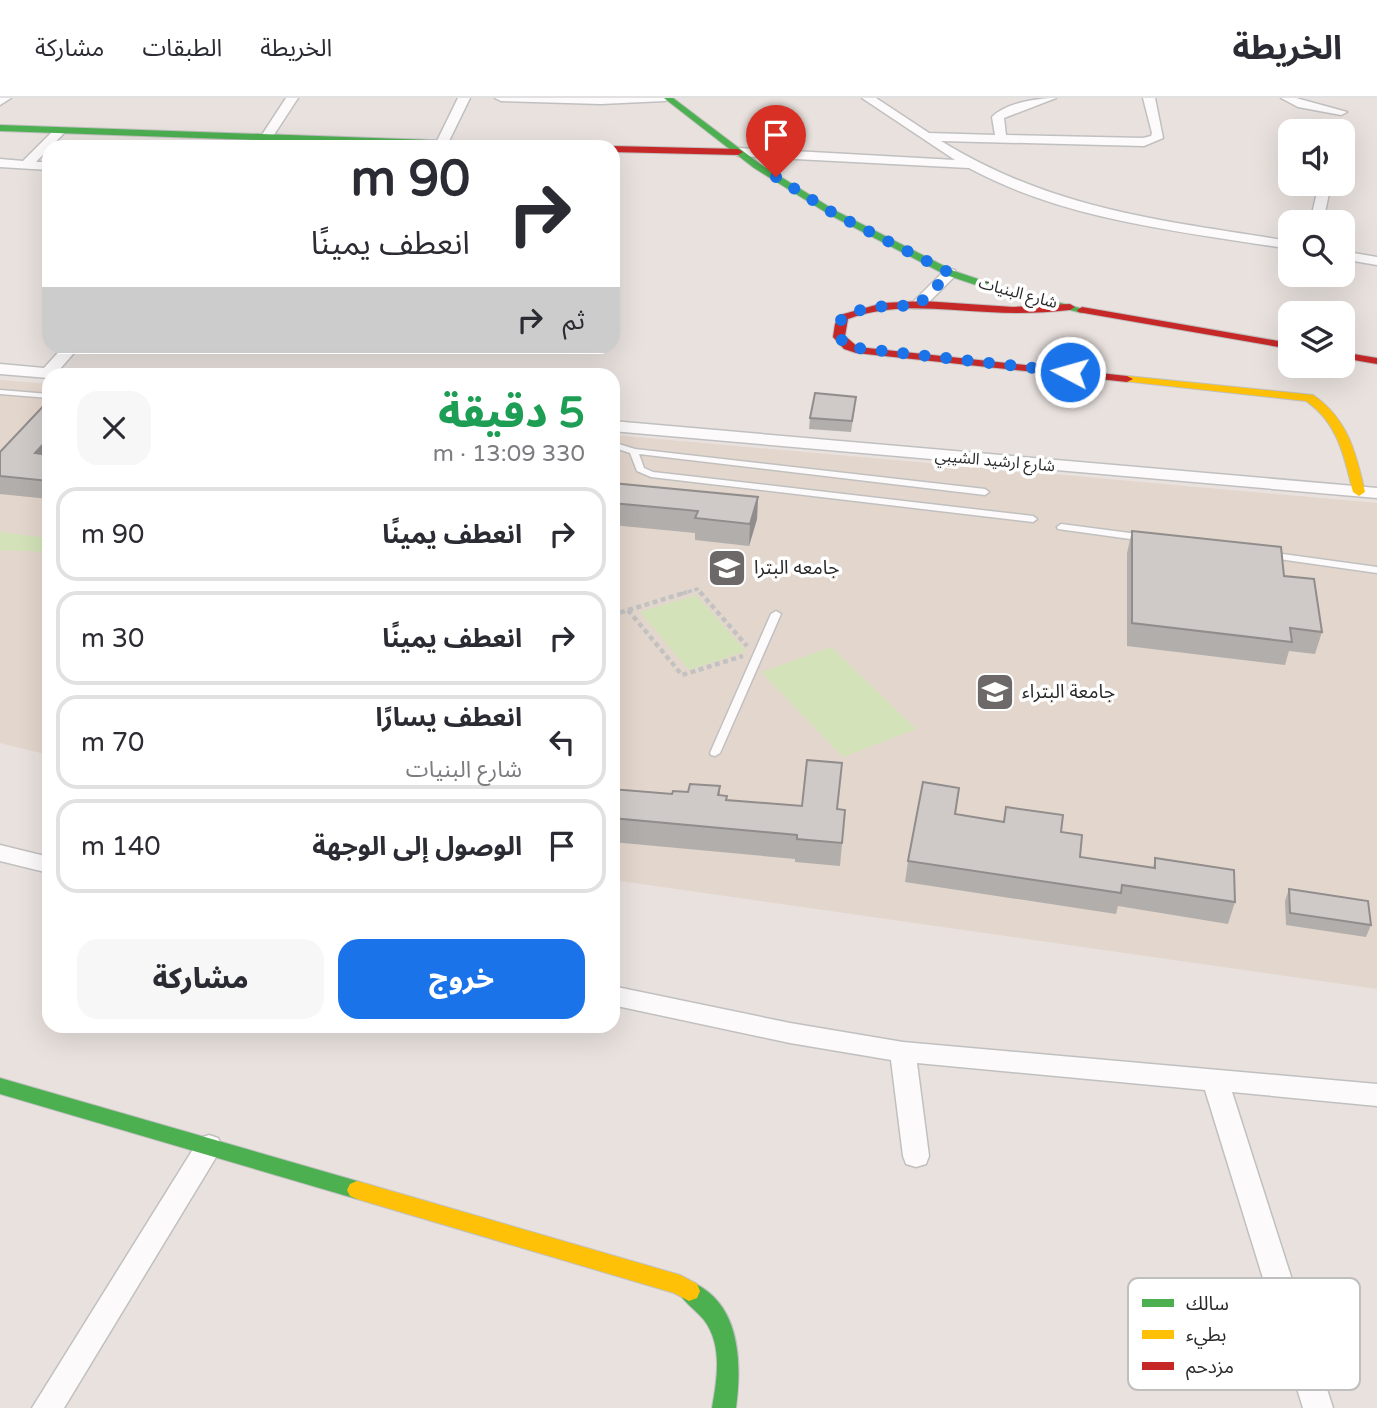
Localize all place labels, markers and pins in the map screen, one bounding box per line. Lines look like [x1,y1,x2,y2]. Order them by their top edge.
pin [746,105,806,177]
school or university icon: جامعه البترا [706,547,748,589]
place label: جامعه البترا [754,557,839,579]
school or university icon: جامعة البتراء [974,671,1016,713]
place label: جامعة البتراء [1022,681,1115,703]

